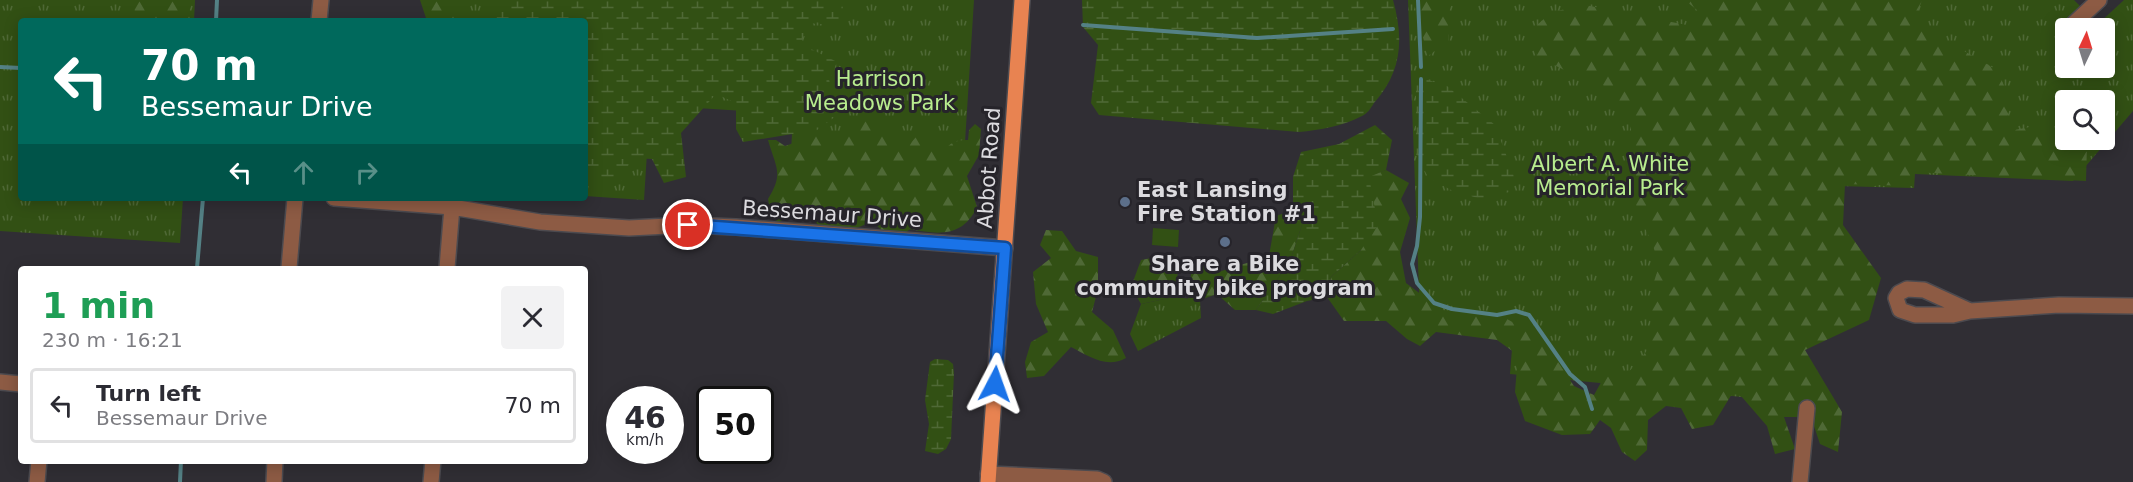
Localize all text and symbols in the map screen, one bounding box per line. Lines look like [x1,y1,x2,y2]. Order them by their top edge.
north arrow [2055,18,2115,78]
map controls [2055,18,2115,150]
text: 70 m [141,41,258,90]
icon: left [42,42,120,120]
park label: Harrison Meadows Park [805,67,956,115]
button: search [2055,90,2115,150]
text: Bessemaur Drive [141,91,373,122]
street label: Abbot Road [973,107,1005,229]
park label: Albert A. White Memorial Park [1531,152,1689,200]
icon: left [224,156,257,189]
icon: ahead [287,156,320,189]
icon: right [350,156,383,189]
place label: East Lansing Fire Station #1 [1137,178,1316,226]
marker: East Lansing Fire Station #1 [1118,195,1132,209]
street label: Bessemaur Drive [741,196,923,232]
pin [662,199,713,250]
icon: arrive [671,208,704,241]
marker: Share a Bike community bike program [1218,235,1232,249]
place label: Share a Bike community bike program [1076,252,1374,300]
text: 1 min [42,285,155,326]
button: close [501,286,564,349]
text: 230 m · 16:21 [42,328,183,352]
position arrow [963,352,1027,416]
text: Turn left [96,381,201,406]
speed limit sign: 50 [696,386,774,464]
icon: left [45,389,78,422]
text: 70 m [505,393,561,418]
text: 46 [624,400,666,435]
text: Bessemaur Drive [96,406,267,430]
text: km/h [626,431,664,449]

